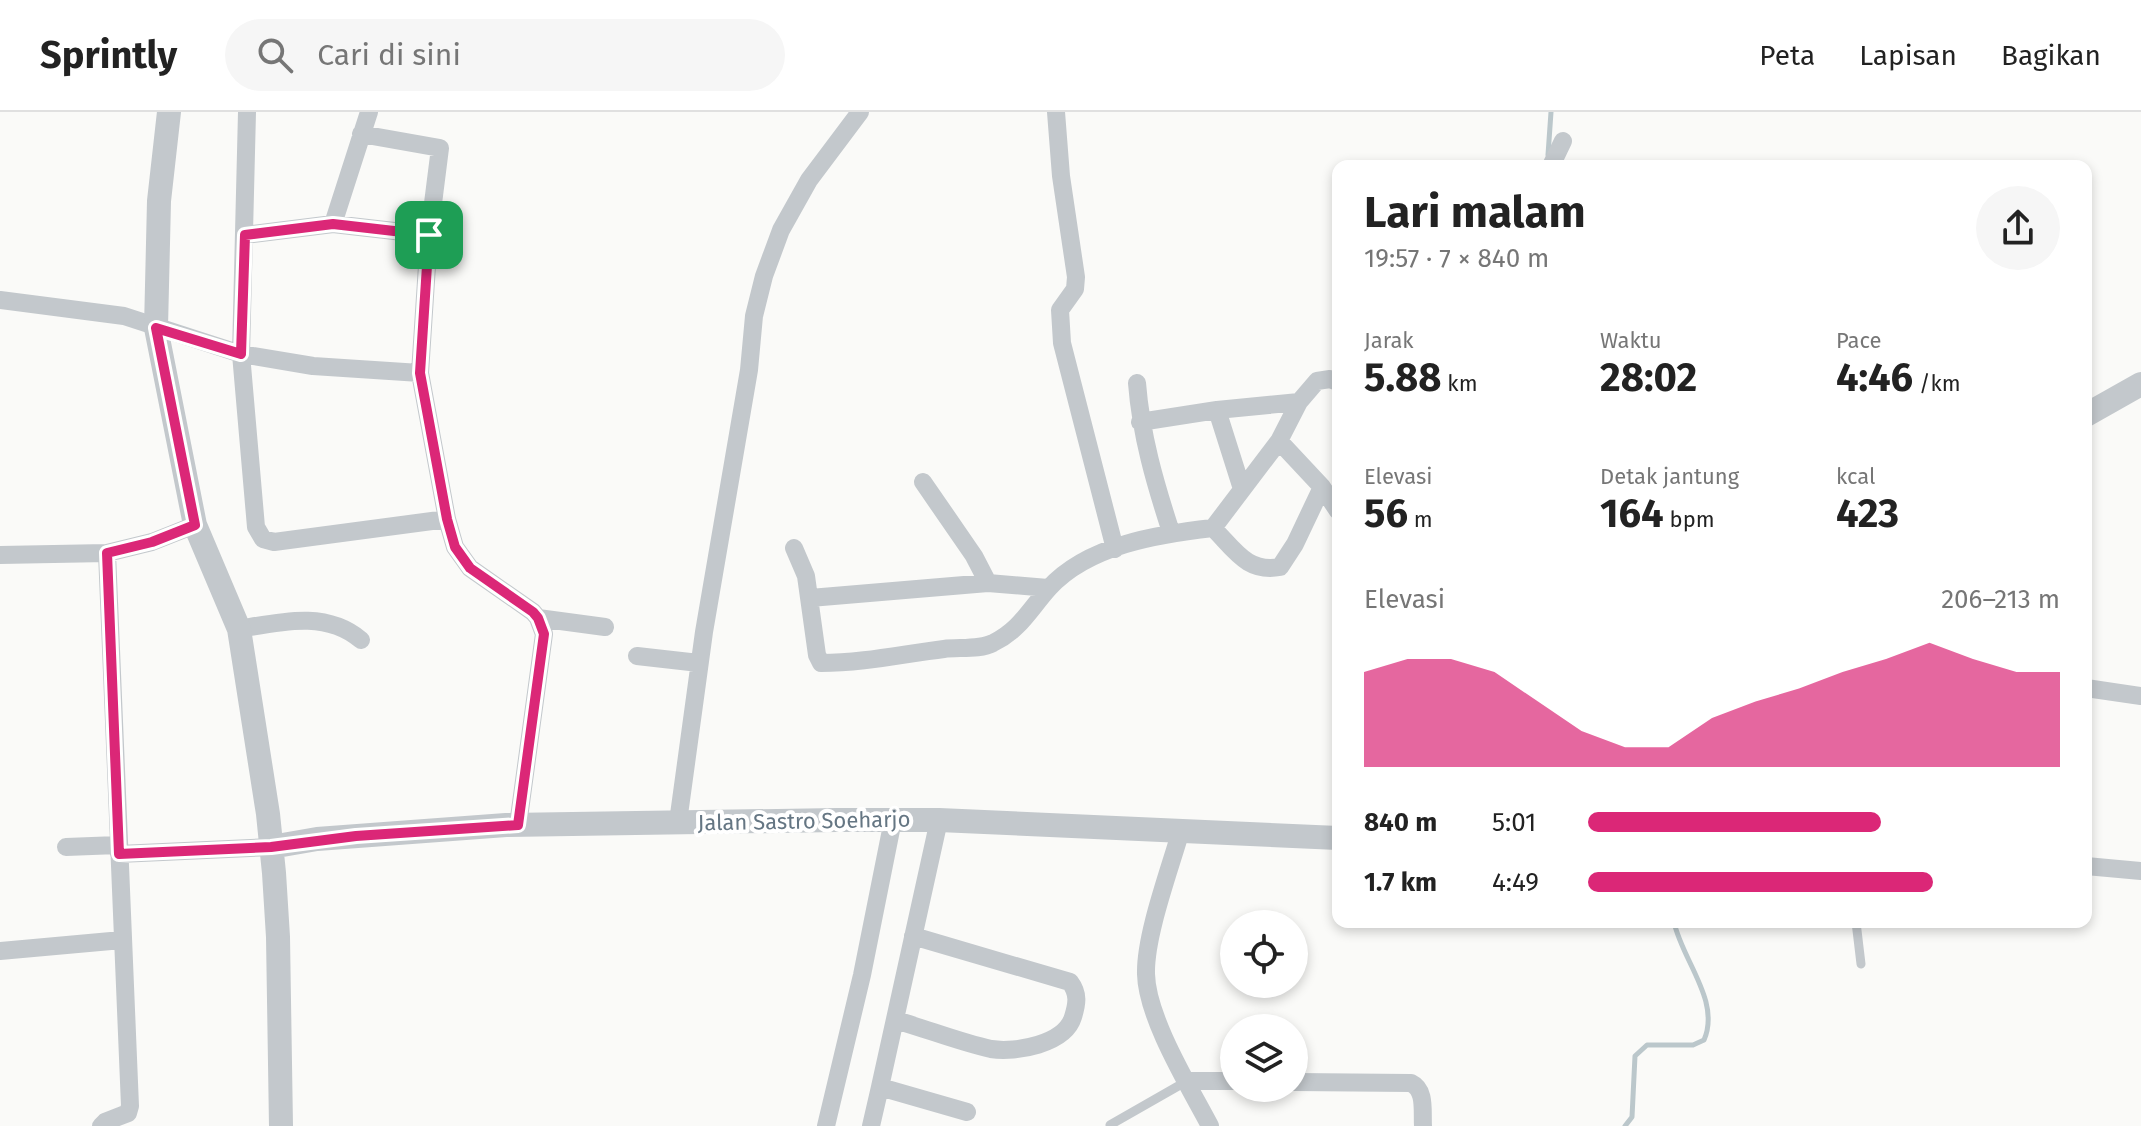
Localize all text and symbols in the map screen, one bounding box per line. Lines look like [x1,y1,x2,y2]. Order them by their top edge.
search box [225,19,785,91]
text: Sprintly [40,32,177,78]
icon: search [253,33,297,77]
text: Cari di sini [317,37,461,73]
text: Peta [1759,39,1815,72]
text: Lapisan [1859,39,1957,72]
text: Bagikan [2001,39,2101,72]
text: Lari malam [1364,186,1586,239]
button: share [1976,186,2060,270]
pin [395,201,463,269]
icon: arrive [407,213,451,257]
text: 19:57 · 7 × 840 m [1364,243,1549,274]
text: Jarak [1364,327,1414,354]
text: Waktu [1600,327,1662,354]
text: Pace [1836,327,1882,354]
text: 5.88 [1364,354,1442,402]
text: 28:02 [1600,354,1697,402]
text: 4:46 [1836,354,1913,402]
text: km [1442,370,1477,397]
text: /km [1913,370,1961,397]
text: Elevasi [1364,463,1433,490]
text: Detak jantung [1600,463,1739,490]
text: kcal [1836,463,1876,490]
text: 56 [1364,490,1408,538]
text: 164 [1600,490,1664,538]
text: 423 [1836,490,1899,538]
text: m [1408,506,1433,533]
text: bpm [1664,506,1715,533]
text: Elevasi [1364,584,1445,615]
text: 206–213 m [1941,584,2060,615]
street label: Jalan Sastro Soeharjo [697,806,911,836]
text: 840 m [1364,807,1437,838]
text: 5:01 [1492,807,1536,838]
text: 1.7 km [1364,867,1437,898]
text: 4:49 [1492,867,1539,898]
map controls [1220,910,1308,1102]
button: locate [1220,910,1308,998]
button: layers [1220,1014,1308,1102]

